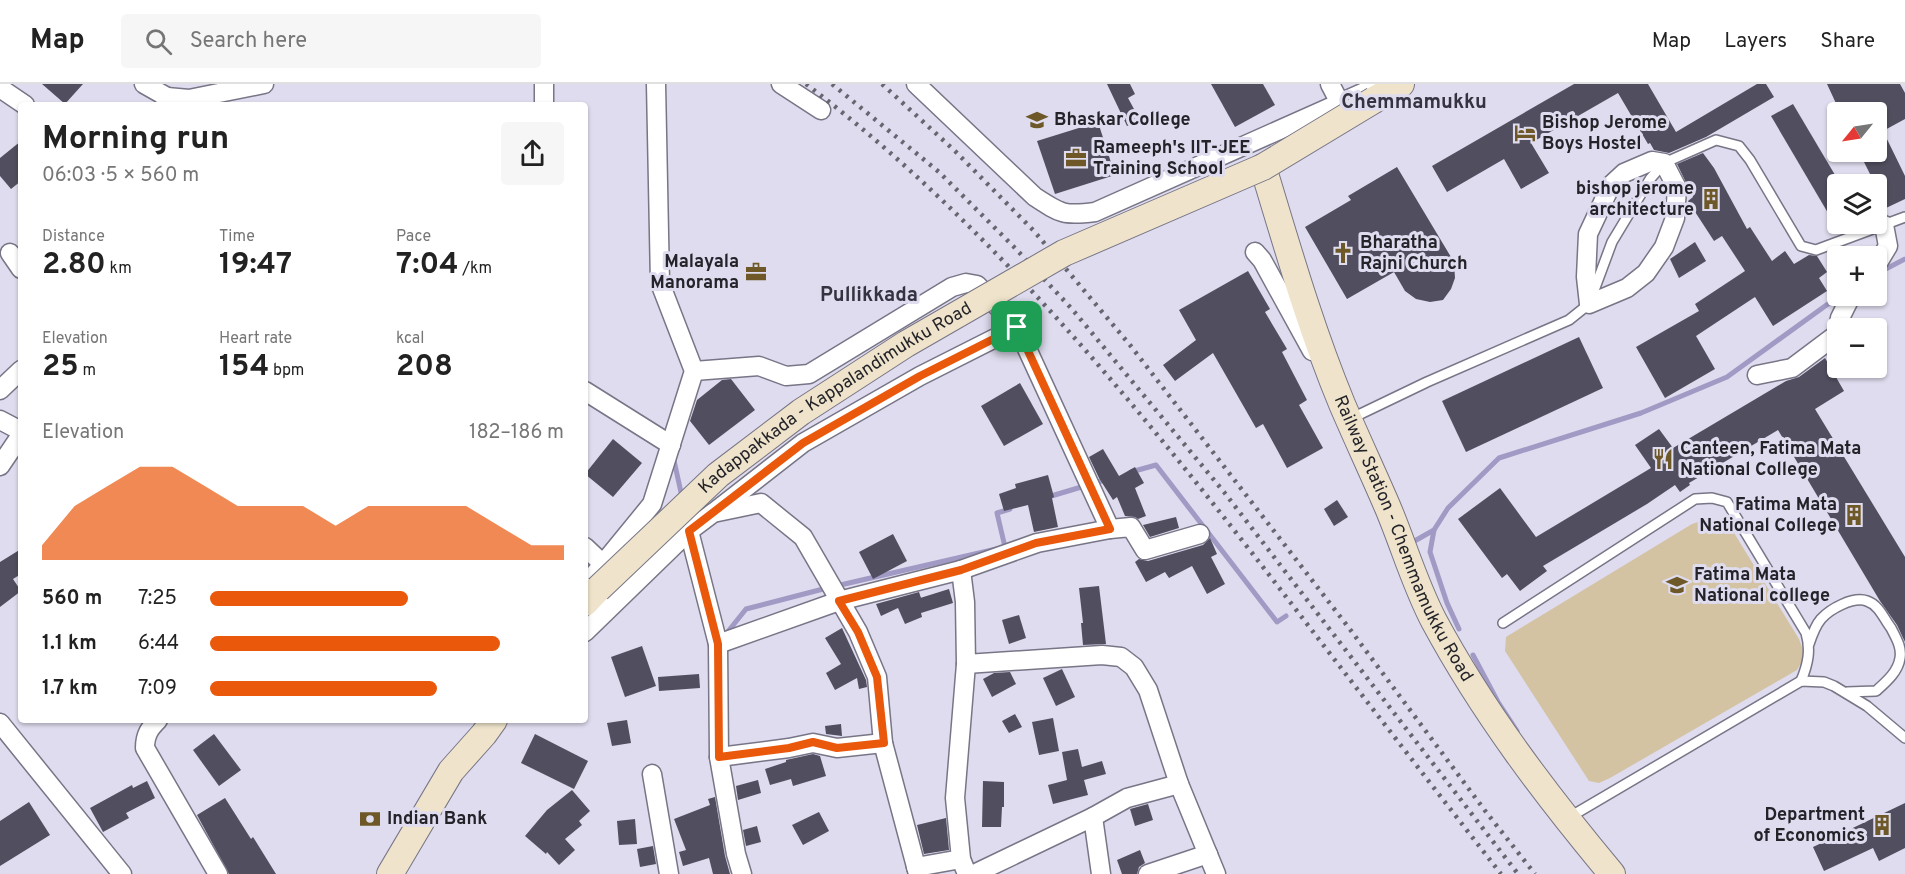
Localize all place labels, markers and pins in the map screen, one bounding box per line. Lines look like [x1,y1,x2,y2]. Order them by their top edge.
school or university icon: Bhaskar College [1025,108,1049,132]
place label: Bhaskar College [1054,109,1191,132]
place label: Bishop Jerome Boys Hostel [1542,112,1667,156]
hotel icon: Bishop Jerome Boys Hostel [1513,121,1537,145]
place label: Rameeph's IIT-JEE Training School [1093,137,1250,181]
office icon: Rameeph's IIT-JEE Training School [1064,146,1088,170]
place label: bishop jerome architecture [1576,178,1694,222]
building icon: bishop jerome architecture [1699,187,1723,211]
place label: Bharatha Rajni Church [1360,232,1468,276]
church icon: Bharatha Rajni Church [1331,241,1355,265]
place label: Malayala Manorama [650,251,739,295]
office icon: Malayala Manorama [744,260,768,284]
pin [991,301,1042,352]
place label: Canteen, Fatima Mata National College [1680,438,1861,482]
restaurant icon: Canteen, Fatima Mata National College [1651,447,1675,471]
place label: Fatima Mata National College [1699,494,1837,538]
building icon: Fatima Mata National College [1842,503,1866,527]
place label: Fatima Mata National college [1694,564,1830,608]
school or university icon: Fatima Mata National college [1665,573,1689,597]
place label: Department of Economics [1754,804,1865,848]
bank icon: Indian Bank [358,807,382,831]
place label: Indian Bank [387,808,487,831]
building icon: Department of Economics [1870,813,1894,837]

